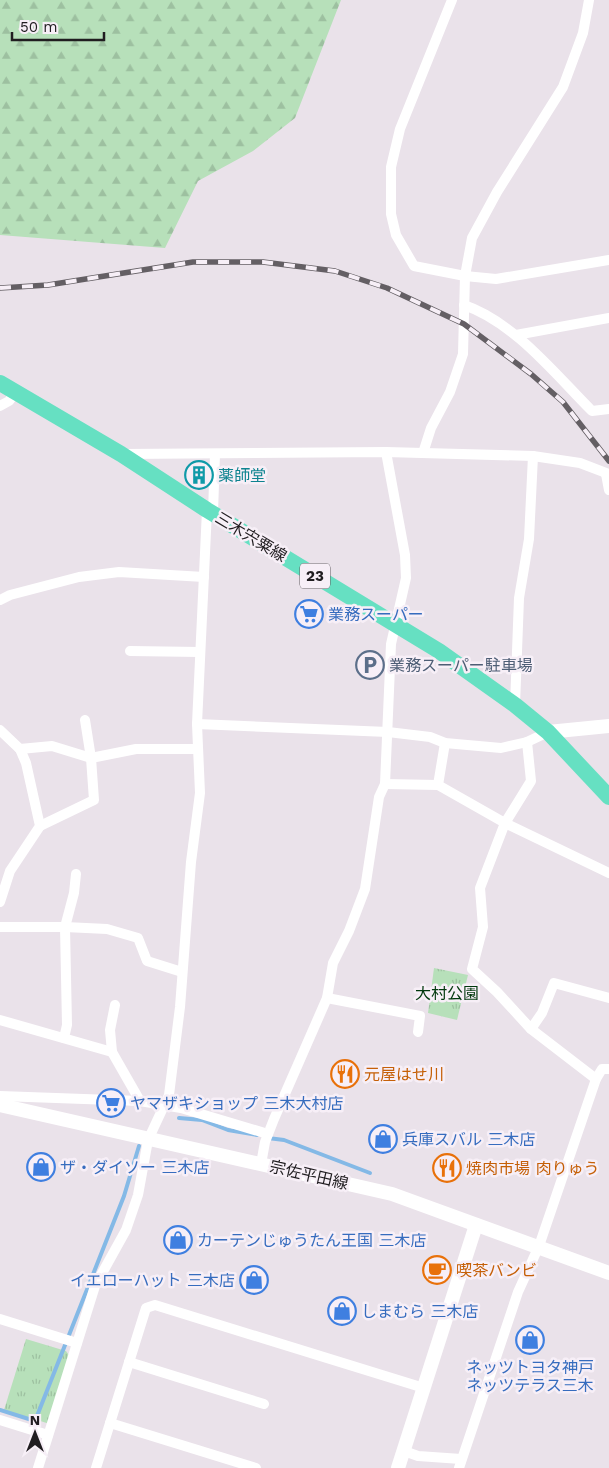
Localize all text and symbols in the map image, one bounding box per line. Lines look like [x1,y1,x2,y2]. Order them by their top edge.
scale bar [12,10,105,42]
text: 50 m [20,18,57,36]
building icon: 薬師堂 [184,460,214,490]
place label: 薬師堂 [218,466,266,485]
street label: 三木宍粟線 [212,508,290,566]
road number: 23 [300,564,330,588]
supermarket icon: 業務スーパー [294,599,324,629]
place label: 業務スーパー [328,605,424,624]
parking icon: 業務スーパー駐車場 [355,650,385,680]
place label: 業務スーパー駐車場 [389,656,533,675]
park label: 大村公園 [415,984,479,1003]
restaurant icon: 元屋はせ川 [330,1059,360,1089]
place label: 元屋はせ川 [364,1065,444,1084]
supermarket icon: ヤマザキショップ 三木大村店 [96,1088,126,1118]
place label: ヤマザキショップ 三木大村店 [130,1094,343,1113]
shop icon: 兵庫スバル 三木店 [368,1124,398,1154]
place label: 兵庫スバル 三木店 [402,1130,535,1149]
shop icon: ザ・ダイソー 三木店 [26,1152,56,1182]
restaurant icon: 焼肉市場 肉りゅう [432,1153,462,1183]
street label: 宗佐平田線 [268,1157,350,1193]
place label: ザ・ダイソー 三木店 [60,1158,209,1177]
place label: 焼肉市場 肉りゅう [466,1159,599,1178]
shop icon: カーテンじゅうたん王国 三木店 [163,1225,193,1255]
place label: カーテンじゅうたん王国 三木店 [197,1231,426,1250]
cafe icon: 喫茶バンビ [422,1255,452,1285]
place label: 喫茶バンビ [456,1261,537,1280]
shop icon: イエローハット 三木店 [239,1265,269,1295]
place label: イエローハット 三木店 [70,1271,235,1290]
shop icon: しまむら 三木店 [327,1296,357,1326]
place label: しまむら 三木店 [361,1302,478,1321]
shop icon: ネッツトヨタ神戸 ネッツテラス三木 [515,1325,545,1355]
place label: ネッツトヨタ神戸 ネッツテラス三木 [466,1358,594,1395]
north arrow [10,1408,60,1458]
text: N [30,1412,40,1428]

